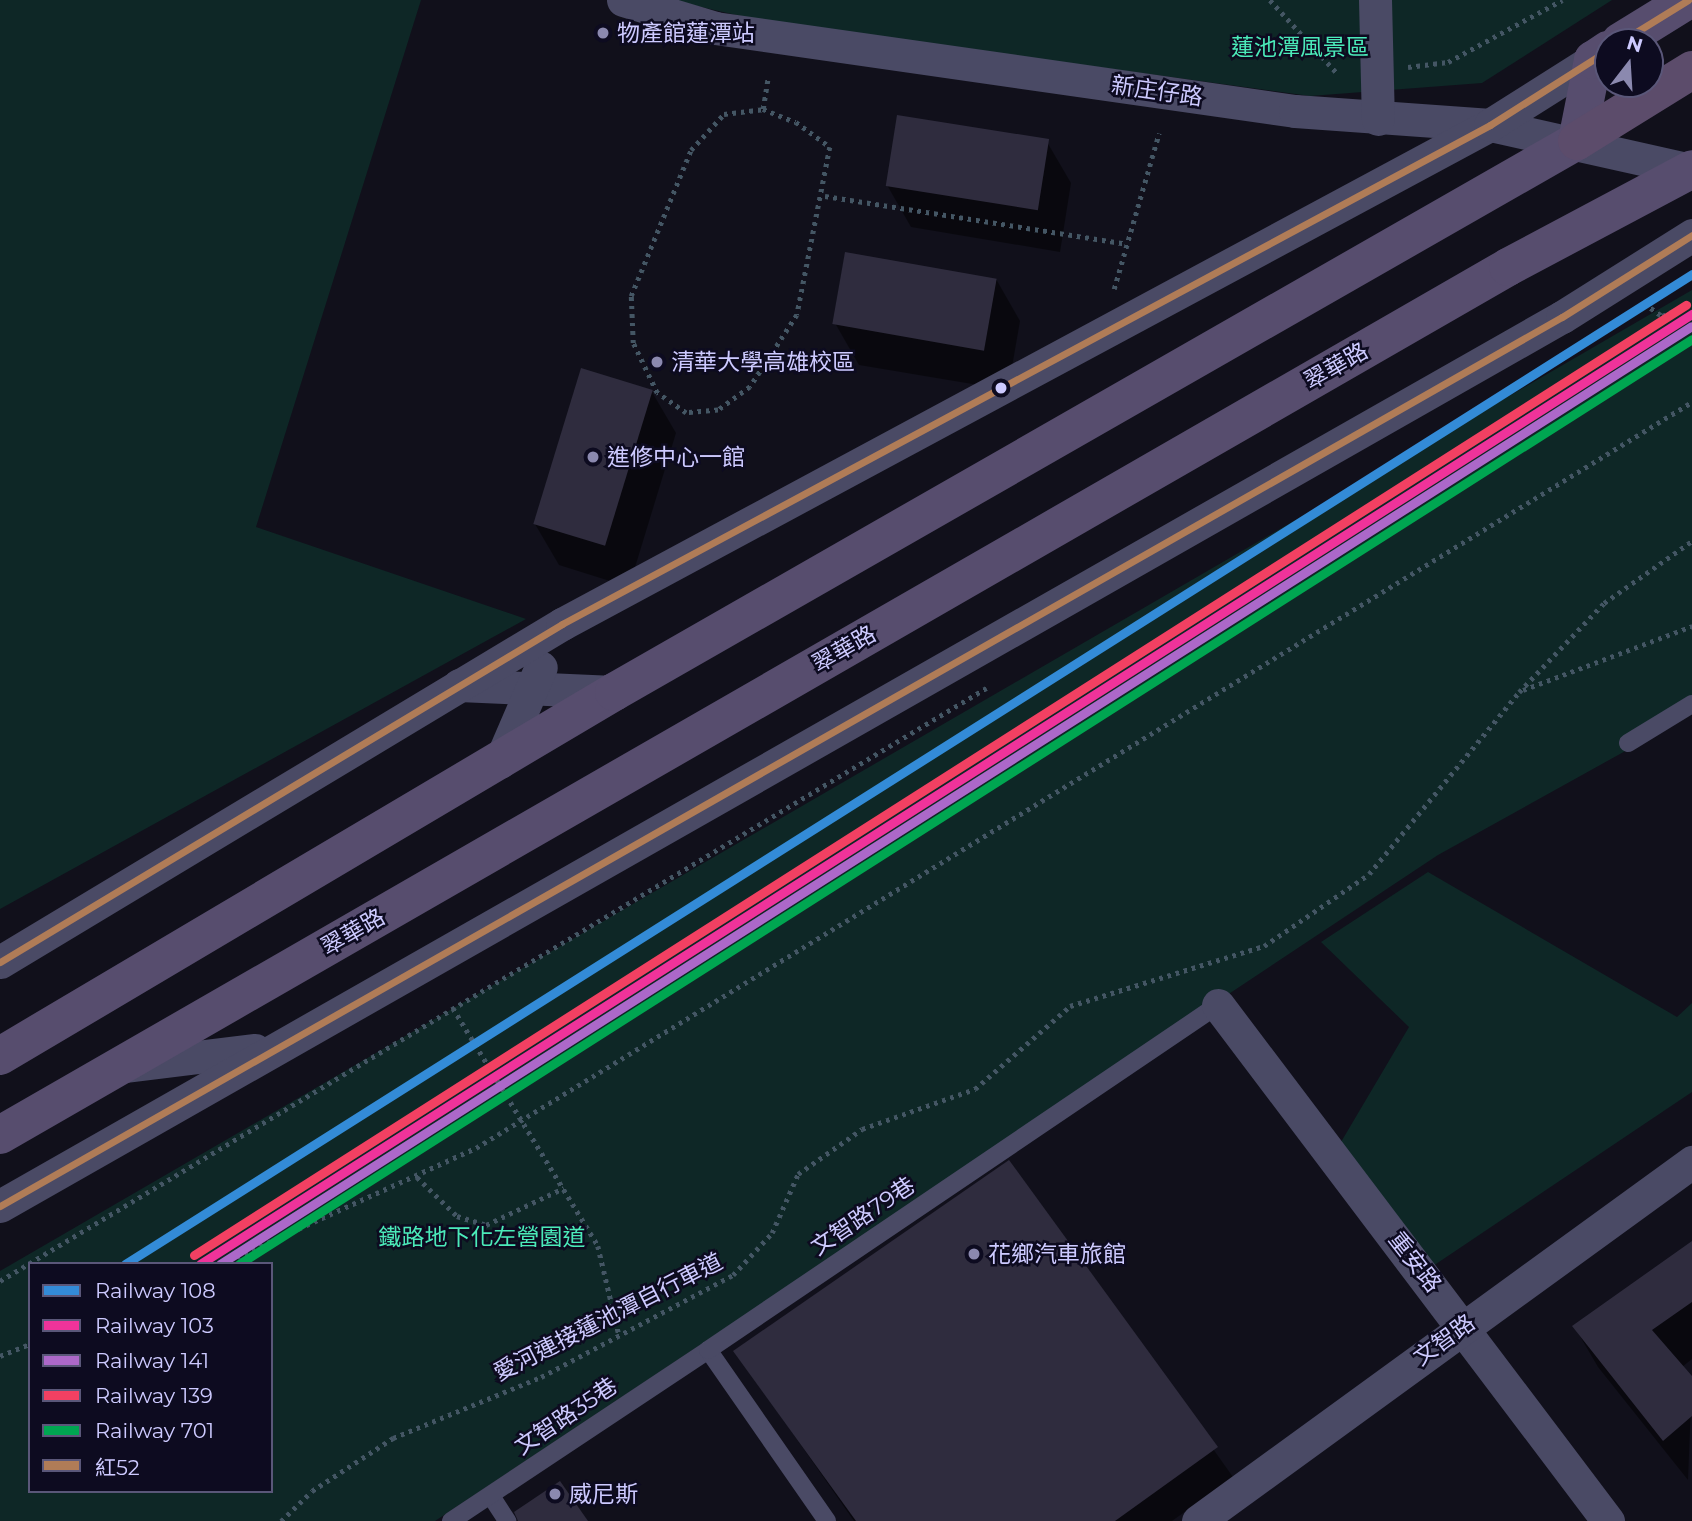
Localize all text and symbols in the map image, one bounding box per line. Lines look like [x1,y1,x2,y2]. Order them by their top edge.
place label: 物產館蓮潭站 [617,19,755,47]
marker: 物產館蓮潭站 [595,25,611,41]
north arrow [1594,28,1664,98]
text: N [1624,31,1645,58]
park label: 蓮池潭風景區 [1231,33,1369,61]
street label: 新庄仔路 [1110,71,1204,111]
street label: 翠華路 [1299,337,1373,395]
place label: 清華大學高雄校區 [671,348,855,376]
marker: 清華大學高雄校區 [649,354,665,370]
unlabelled marker [994,381,1008,395]
place label: 進修中心一館 [607,443,745,471]
marker: 進修中心一館 [585,449,601,465]
street label: 翠華路 [807,620,881,678]
street label: 翠華路 [316,903,390,961]
street label: 文智路79巷 [806,1171,920,1261]
park label: 鐵路地下化左營園道 [379,1223,585,1251]
street label: 重安路 [1383,1226,1447,1298]
place label: 花鄉汽車旅館 [988,1240,1126,1268]
marker: 花鄉汽車旅館 [966,1246,982,1262]
street label: 愛河連接蓮池潭自行車道 [489,1247,727,1387]
legend [28,1262,273,1493]
text: Railway 108 [95,1278,216,1303]
street label: 文智路 [1408,1309,1480,1371]
text: Railway 103 [95,1313,214,1338]
text: Railway 141 [95,1348,209,1373]
street label: 文智路35巷 [509,1372,623,1460]
text: Railway 139 [95,1383,213,1408]
text: Railway 701 [95,1418,214,1443]
text: 紅52 [95,1455,140,1480]
place label: 威尼斯 [569,1480,638,1508]
marker: 威尼斯 [547,1486,563,1502]

